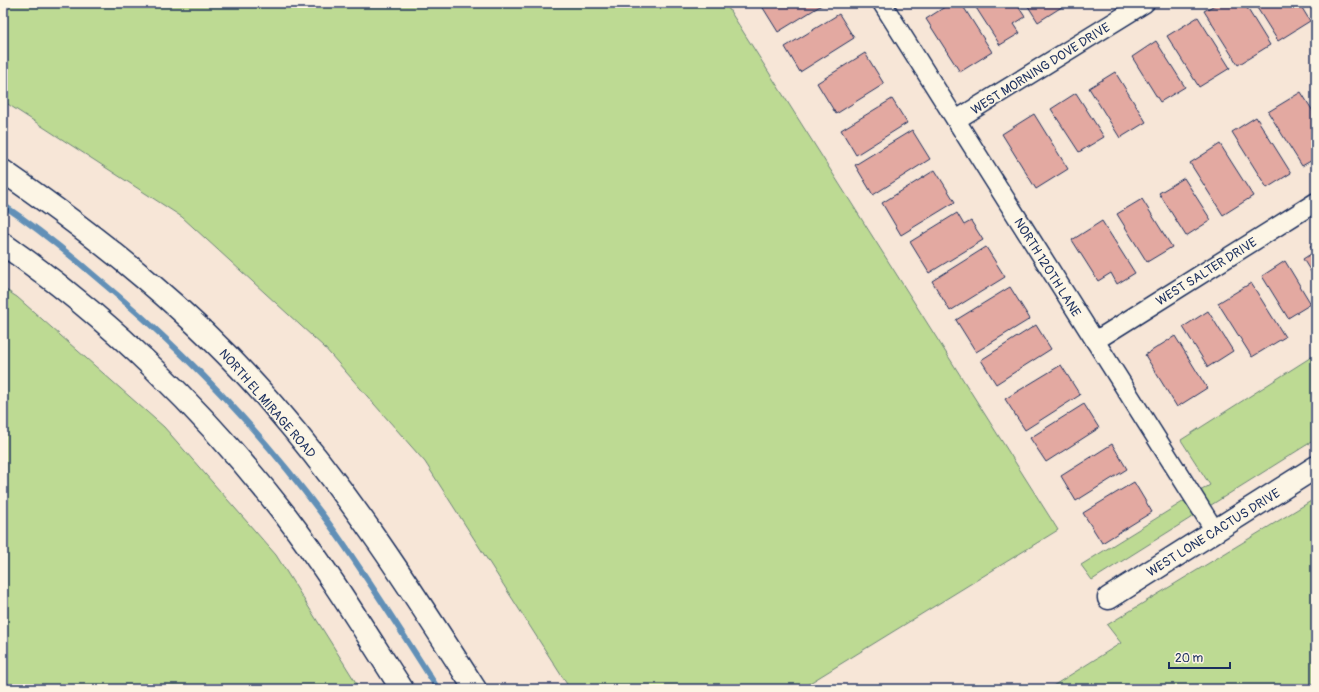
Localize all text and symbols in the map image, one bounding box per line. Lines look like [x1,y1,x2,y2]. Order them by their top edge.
street label: WEST MORNING DOVE DRIVE [968,19,1113,118]
street label: NORTH 120TH LANE [1010,215,1084,320]
street label: WEST SALTER DRIVE [1153,234,1260,309]
street label: NORTH EL MIRAGE ROAD [216,346,319,461]
street label: WEST LONE CACTUS DRIVE [1144,485,1283,580]
scale bar [1169,644,1230,670]
text: 20 m [1175,651,1204,666]

